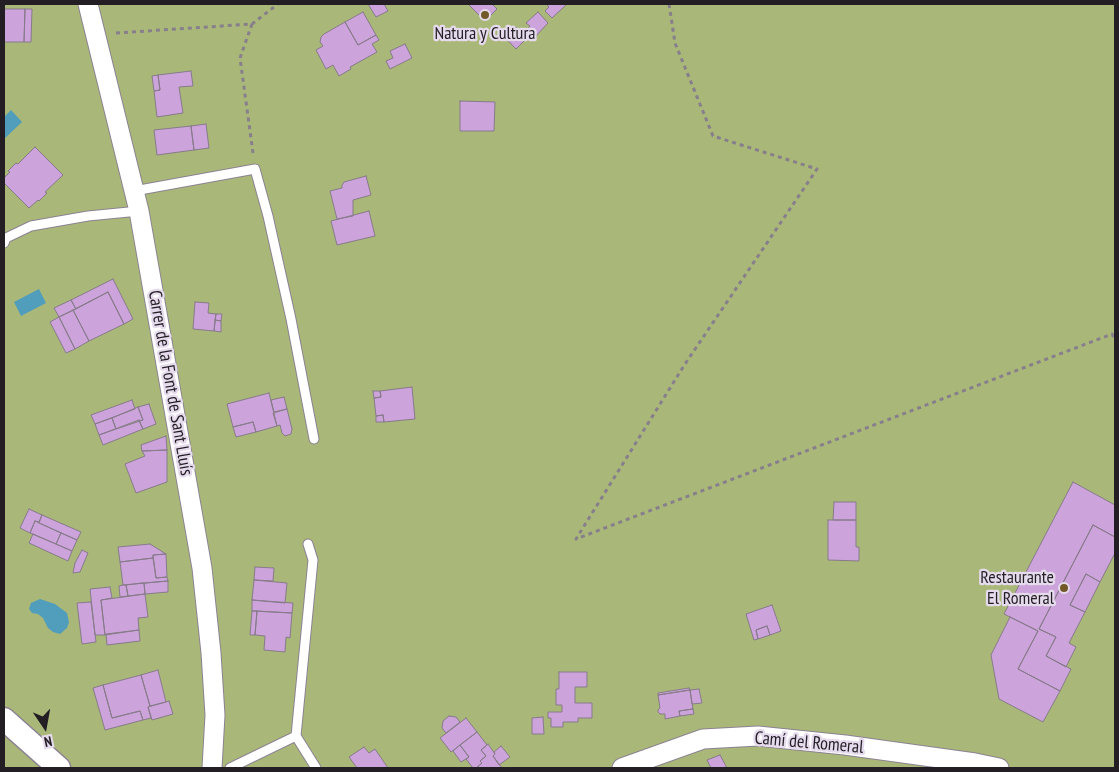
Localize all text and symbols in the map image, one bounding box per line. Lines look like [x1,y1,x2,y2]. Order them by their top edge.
marker: Natura y Cultura [479,9,491,21]
place label: Natura y Cultura [434,23,536,45]
street label: Carrer de la Font de Sant Lluís [143,289,197,477]
place label: Restaurante El Romeral [980,567,1054,610]
marker: Restaurante El Romeral [1058,582,1070,594]
north arrow [20,702,70,752]
street label: Camí del Romeral [754,727,864,759]
text: N [43,732,54,751]

